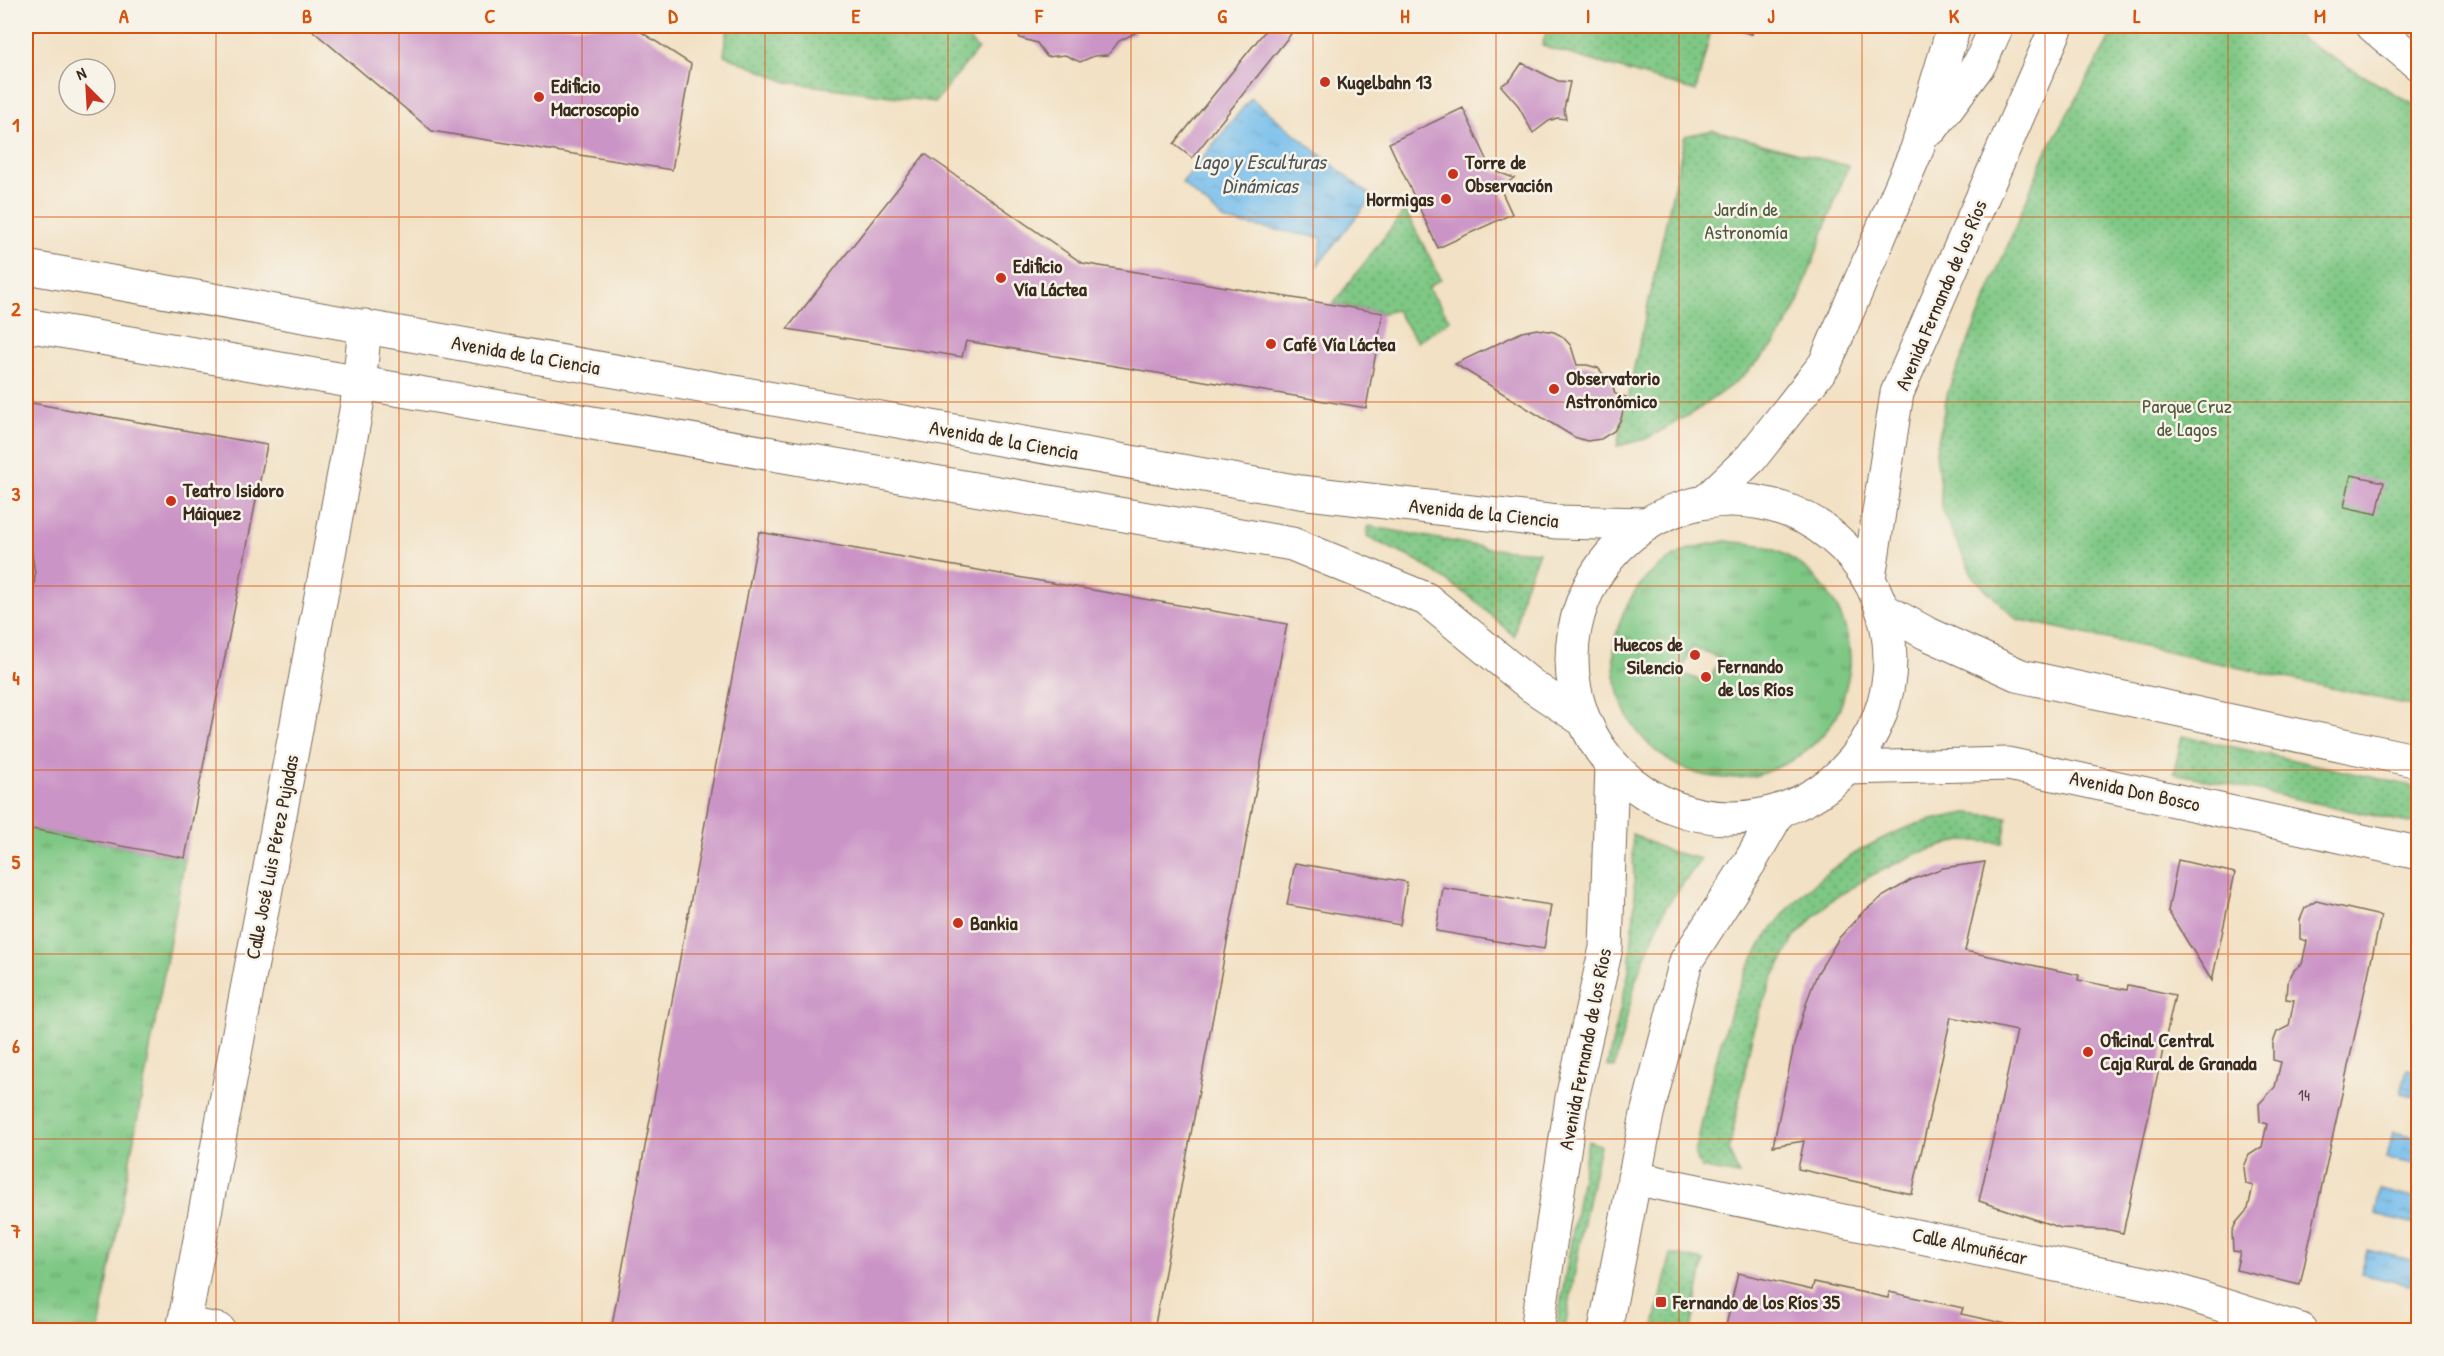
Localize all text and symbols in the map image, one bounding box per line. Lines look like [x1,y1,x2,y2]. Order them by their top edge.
text: A [119,2,129,29]
text: B [302,2,312,29]
text: C [485,2,496,29]
text: D [668,2,678,29]
text: E [852,2,861,29]
text: F [1034,2,1044,29]
text: G [1217,2,1227,29]
text: H [1400,2,1410,29]
text: I [1586,2,1590,29]
text: J [1767,2,1775,29]
text: K [1949,2,1960,29]
text: L [2133,2,2141,29]
text: M [2314,2,2326,29]
north arrow [57,57,117,117]
text: N [73,61,90,85]
place label: Kugelbahn 13 [1337,68,1432,96]
place label: Edificio Macroscopio [551,72,639,123]
marker: Kugelbahn 13 [1318,75,1332,89]
marker: Edificio Macroscopio [532,90,546,104]
text: 1 [12,111,20,138]
water label: Lago y Esculturas Dinámicas [1194,147,1328,200]
place label: Torre de Observación [1464,148,1553,198]
marker: Torre de Observación [1446,167,1460,181]
place label: Hormigas [1366,185,1434,213]
marker: Hormigas [1439,192,1453,206]
park label: Jardín de Astronomía [1704,195,1788,245]
street label: Avenida Fernando de los Ríos [1888,195,1993,394]
place label: Edificio Vía Láctea [1013,252,1087,302]
marker: Edificio Vía Láctea [994,271,1008,285]
text: 2 [11,295,21,322]
street label: Avenida de la Ciencia [450,328,603,381]
place label: Café Vía Láctea [1283,330,1396,357]
marker: Café Vía Láctea [1264,337,1278,351]
place label: Observatorio Astronómico [1566,364,1660,414]
marker: Observatorio Astronómico [1547,382,1561,396]
park label: Parque Cruz de Lagos [2142,392,2233,442]
street label: Avenida de la Ciencia [928,413,1081,466]
place label: Teatro Isidoro Máiquez [182,476,284,527]
text: 3 [12,480,21,507]
street label: Avenida de la Ciencia [1408,491,1560,534]
marker: Teatro Isidoro Máiquez [164,494,178,508]
place label: Huecos de Silencio [1614,630,1683,680]
marker: Huecos de Silencio [1688,648,1702,662]
place label: Fernando de los Ríos [1717,652,1794,702]
text: 4 [12,664,20,691]
marker: Fernando de los Ríos [1699,670,1713,684]
street label: Calle José Luis Pérez Pujadas [238,752,305,961]
street label: Avenida Don Bosco [2068,764,2203,817]
text: 5 [12,848,21,875]
place label: Bankia [970,909,1018,936]
marker: Bankia [951,916,965,930]
street label: Avenida Fernando de los Ríos [1552,946,1617,1152]
place label: Oficinal Central Caja Rural de Granada [2100,1026,2257,1076]
text: 6 [12,1032,20,1059]
marker: Oficinal Central Caja Rural de Granada [2081,1045,2095,1059]
house number: 14 [2298,1084,2310,1106]
text: 7 [10,1217,21,1244]
street label: Calle Almuñécar [1910,1220,2030,1271]
place label: Fernando de los Ríos 35 [1672,1288,1840,1315]
marker: Fernando de los Ríos 35 [1654,1295,1668,1309]

